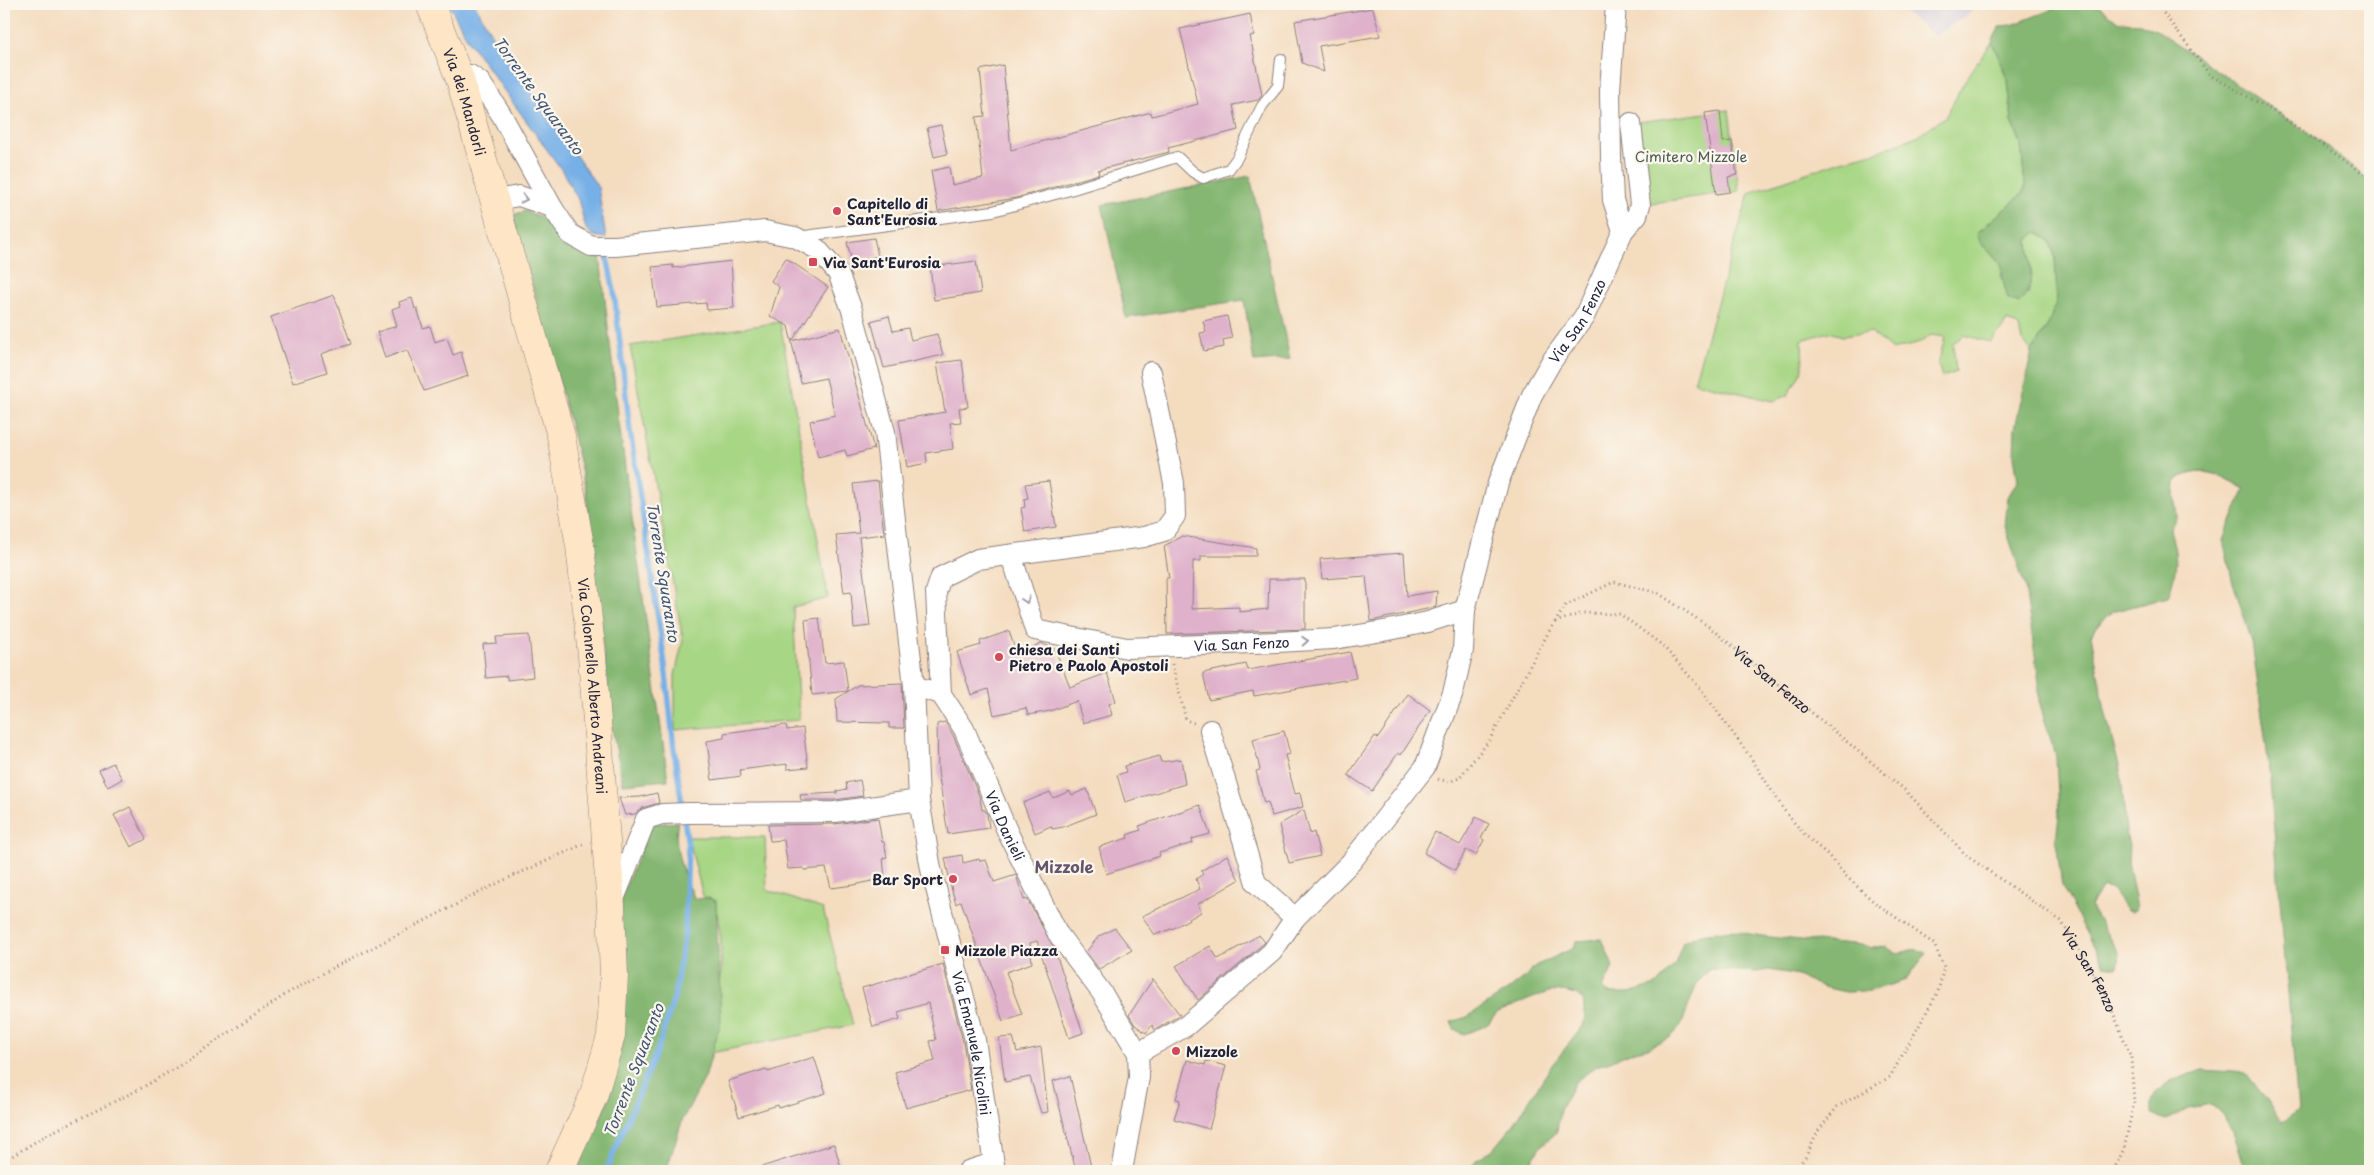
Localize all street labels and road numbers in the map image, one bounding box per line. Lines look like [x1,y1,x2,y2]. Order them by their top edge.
street label: Via dei Mandorli [438,45,492,158]
street label: Via San Fenzo [1543,275,1610,367]
street label: Via Colonnello Alberto Andreani [573,577,613,795]
street label: Via San Fenzo [1193,631,1290,656]
street label: Via San Fenzo [1729,641,1816,718]
street label: Via Danieli [981,787,1030,864]
street label: Via San Fenzo [2056,922,2122,1015]
street label: Via Emanuele Nicolini [947,969,997,1117]

